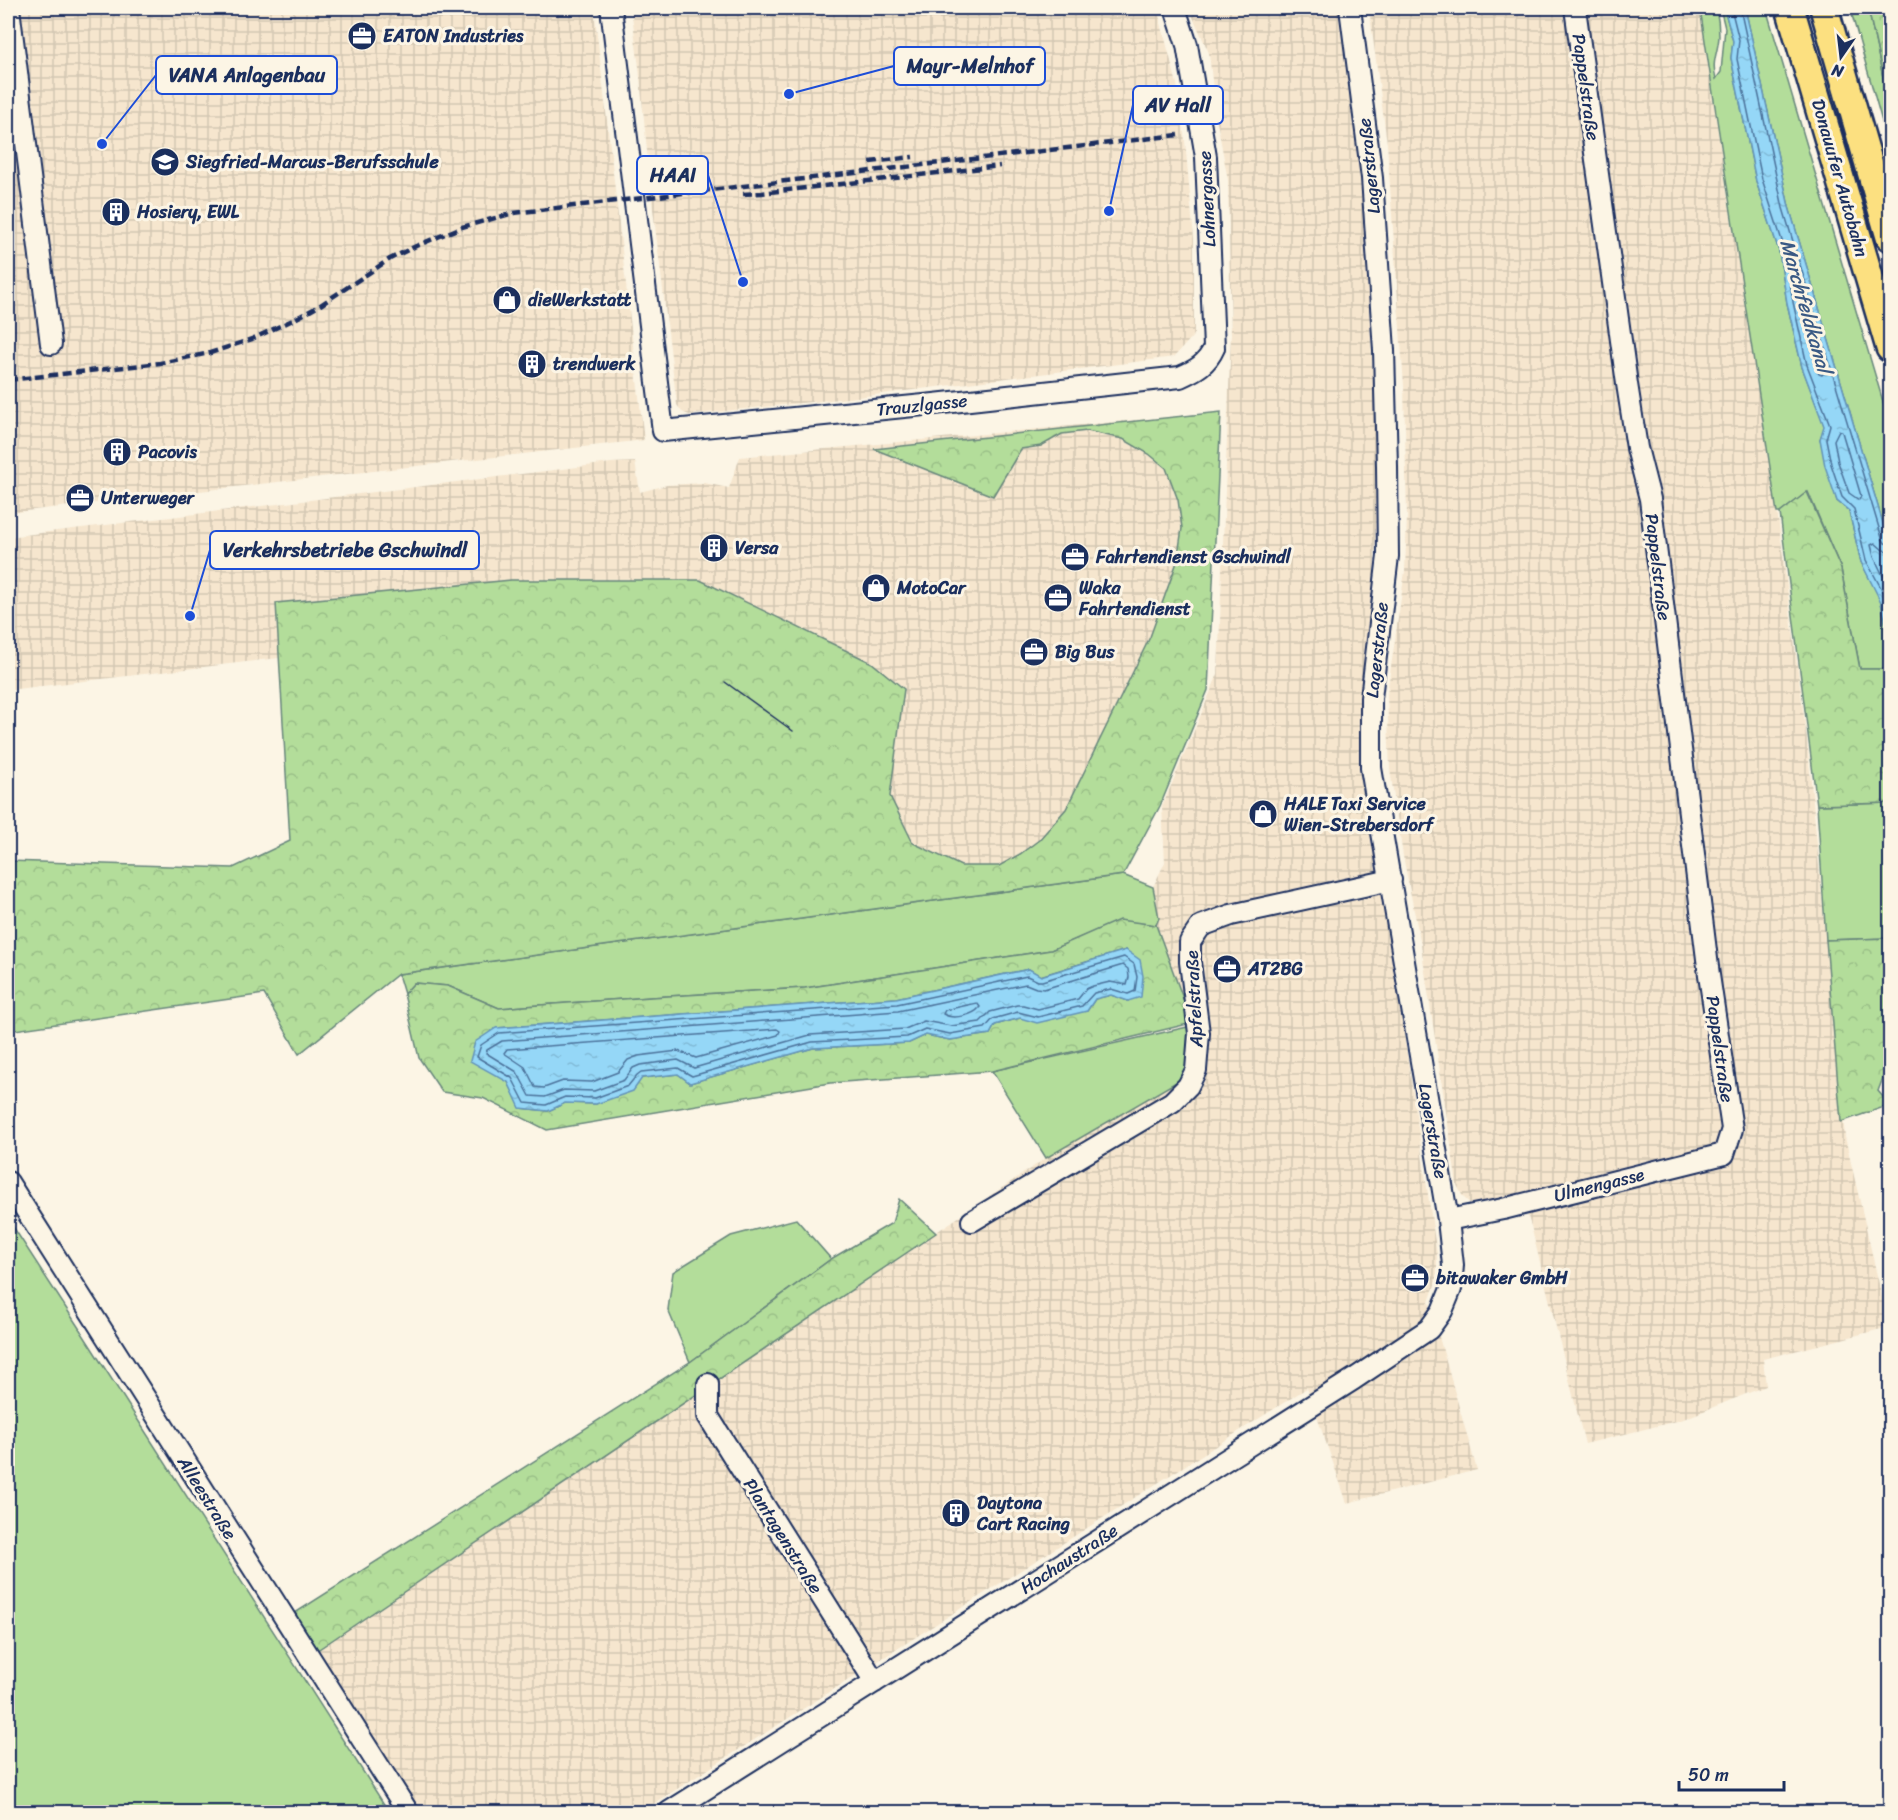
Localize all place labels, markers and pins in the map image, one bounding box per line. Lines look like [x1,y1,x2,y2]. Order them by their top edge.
office icon: EATON Industries [346,20,378,52]
place label: EATON Industries [383,20,524,52]
callout: Mayr-Melnhof [894,47,1045,85]
callout: VANA Anlagenbau [156,56,337,94]
callout: AV Hall [1133,86,1223,124]
school or university icon: Siegfried-Marcus-Berufsschule [149,146,181,178]
place label: Siegfried-Marcus-Berufsschule [185,146,439,178]
callout: HAAI [637,156,708,194]
building icon: Hosiery, EWL [100,196,132,228]
place label: Hosiery, EWL [136,196,240,228]
shop icon: dieWerkstatt [491,284,523,316]
place label: dieWerkstatt [528,284,631,316]
building icon: trendwerk [516,348,548,380]
place label: trendwerk [553,348,636,380]
building icon: Pacovis [101,436,133,468]
place label: Pacovis [138,436,197,468]
office icon: Unterweger [64,482,96,514]
place label: Unterweger [101,482,196,514]
callout: Verkehrsbetriebe Gschwindl [210,531,479,569]
building icon: Versa [698,532,730,564]
place label: Versa [735,532,779,564]
office icon: Fahrtendienst Gschwindl [1059,541,1091,573]
place label: Fahrtendienst Gschwindl [1095,541,1292,573]
shop icon: MotoCar [860,572,892,604]
place label: MotoCar [896,572,967,604]
place label: Waka Fahrtendienst [1078,572,1191,625]
office icon: Waka Fahrtendienst [1042,582,1074,614]
office icon: Big Bus [1018,636,1050,668]
place label: Big Bus [1055,636,1115,668]
place label: HALE Taxi Service Wien-Strebersdorf [1283,788,1435,841]
shop icon: HALE Taxi Service Wien-Strebersdorf [1247,798,1279,830]
office icon: AT2BG [1211,953,1243,985]
place label: AT2BG [1247,953,1303,985]
office icon: bitawaker GmbH [1399,1262,1431,1294]
place label: bitawaker GmbH [1435,1262,1568,1294]
place label: Daytona Cart Racing [976,1487,1070,1540]
building icon: Daytona Cart Racing [940,1497,972,1529]

